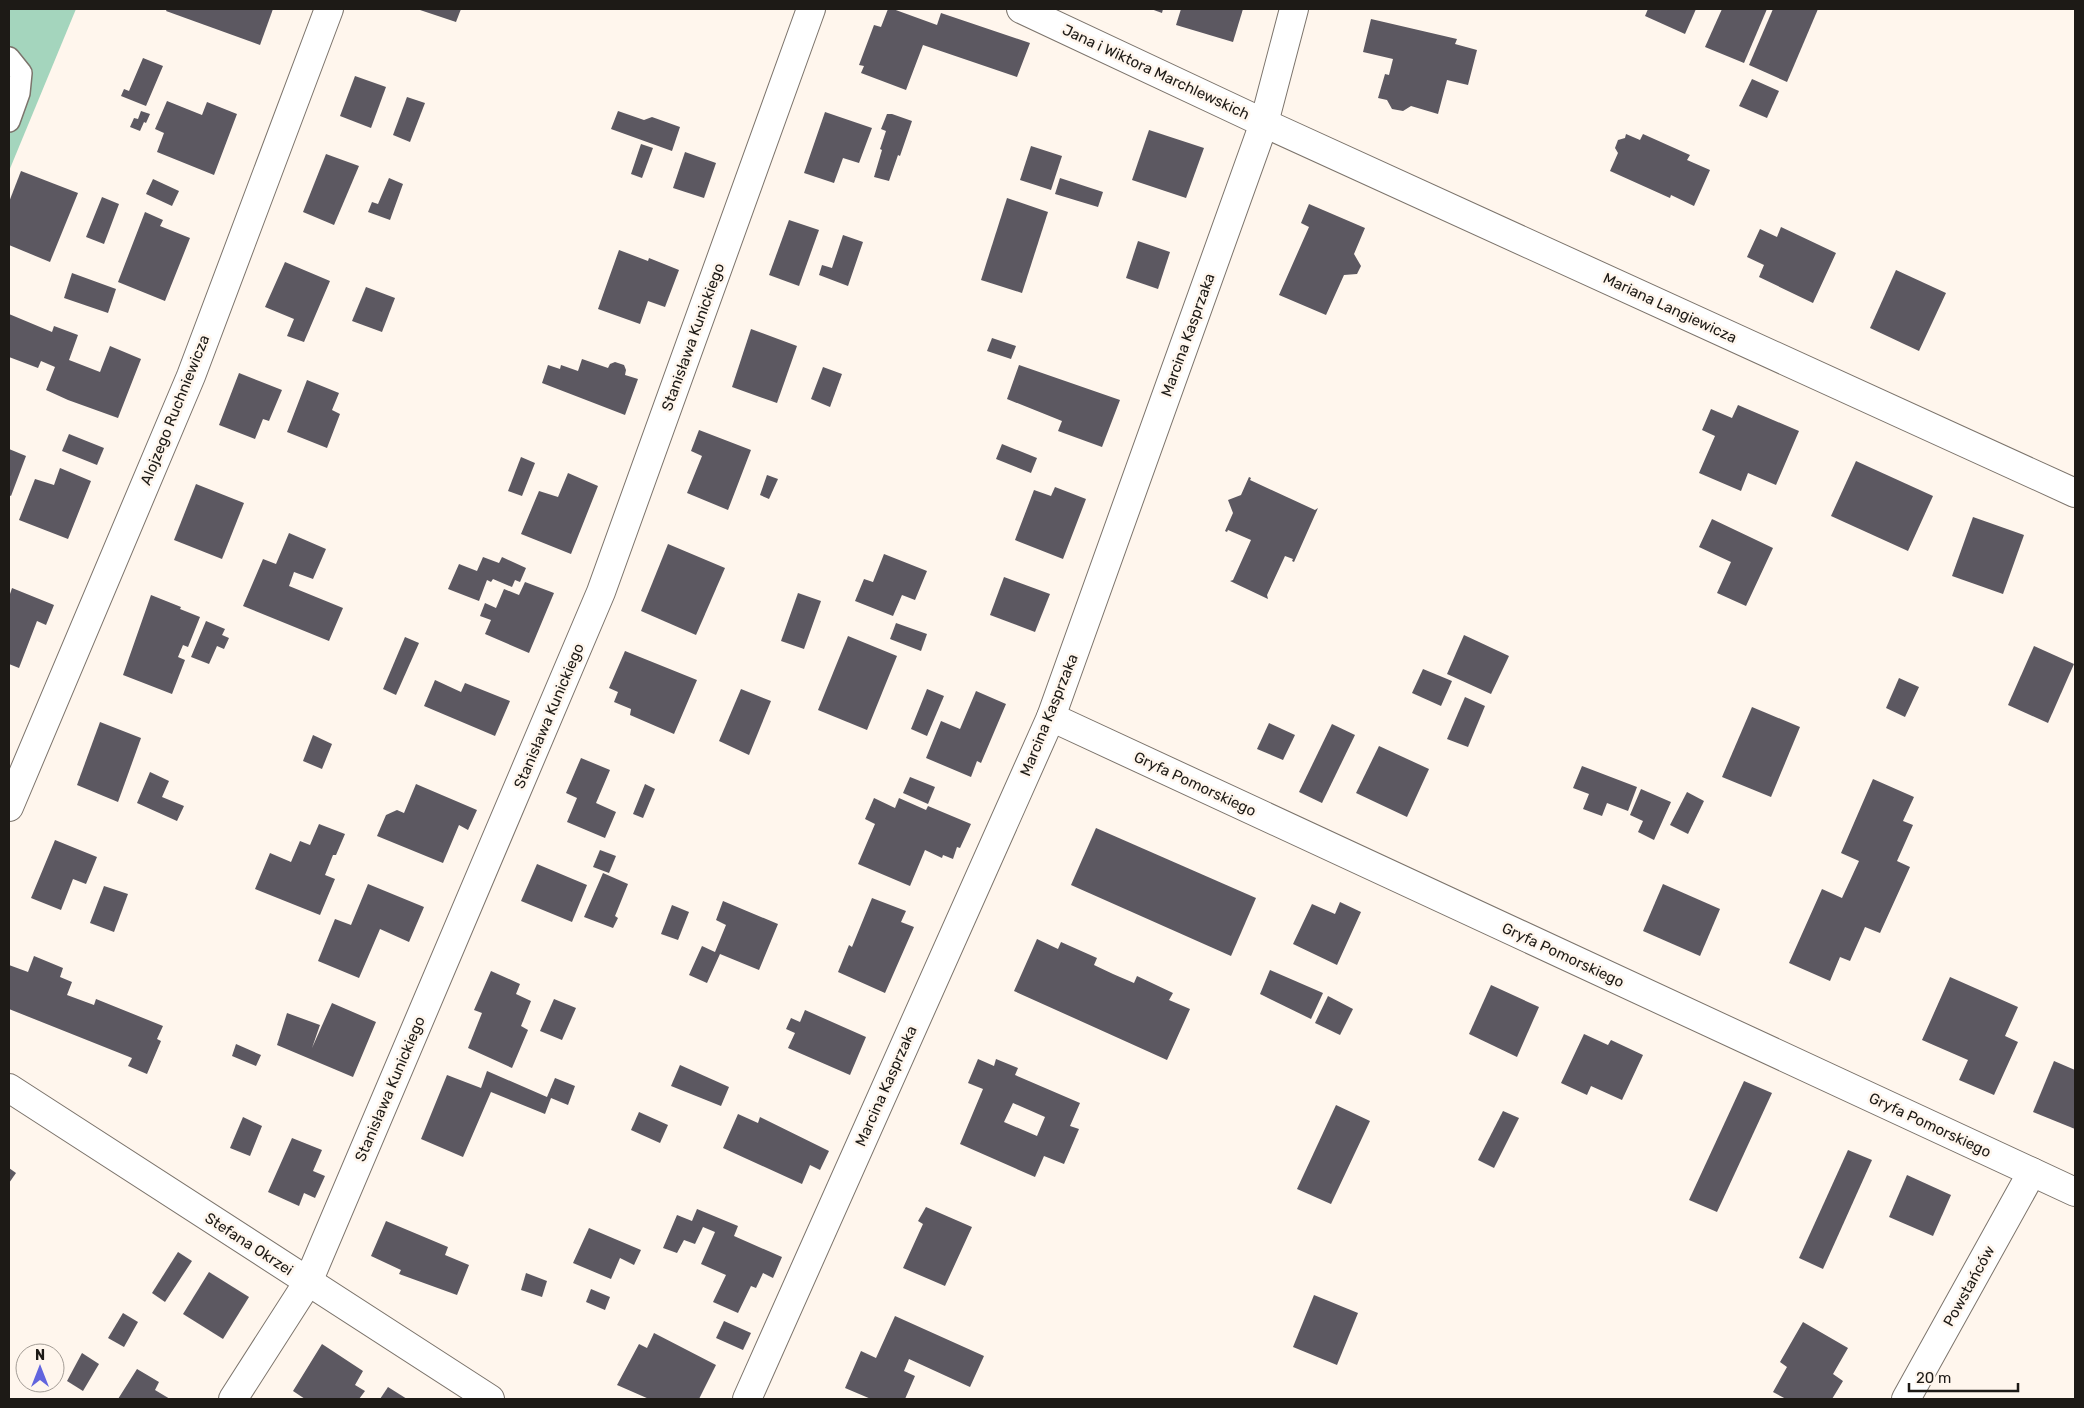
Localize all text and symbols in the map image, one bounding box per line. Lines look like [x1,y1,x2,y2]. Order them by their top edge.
street label: Jana i Wiktora Marchlewskich [1060,21,1252,123]
street label: Stanisława Kunickiego [658,261,728,413]
street label: Mariana Langiewicza [1600,269,1740,347]
street label: Marcina Kasprzaka [1157,271,1219,399]
street label: Alojzego Ruchniewicza [137,332,213,488]
street label: Stanisława Kunickiego [510,641,588,791]
street label: Marcina Kasprzaka [1016,651,1082,779]
street label: Gryfa Pomorskiego [1131,748,1259,820]
street label: Gryfa Pomorskiego [1499,919,1627,991]
street label: Stanisława Kunickiego [351,1014,429,1164]
street label: Marcina Kasprzaka [851,1023,921,1149]
street label: Gryfa Pomorskiego [1866,1089,1994,1161]
street label: Stefana Okrzei [201,1209,297,1279]
street label: Powstańców [1939,1243,1999,1329]
north arrow [15,1343,65,1393]
text: N [35,1347,45,1364]
scale bar [1909,1360,2018,1392]
text: 20 m [1916,1369,1951,1387]

